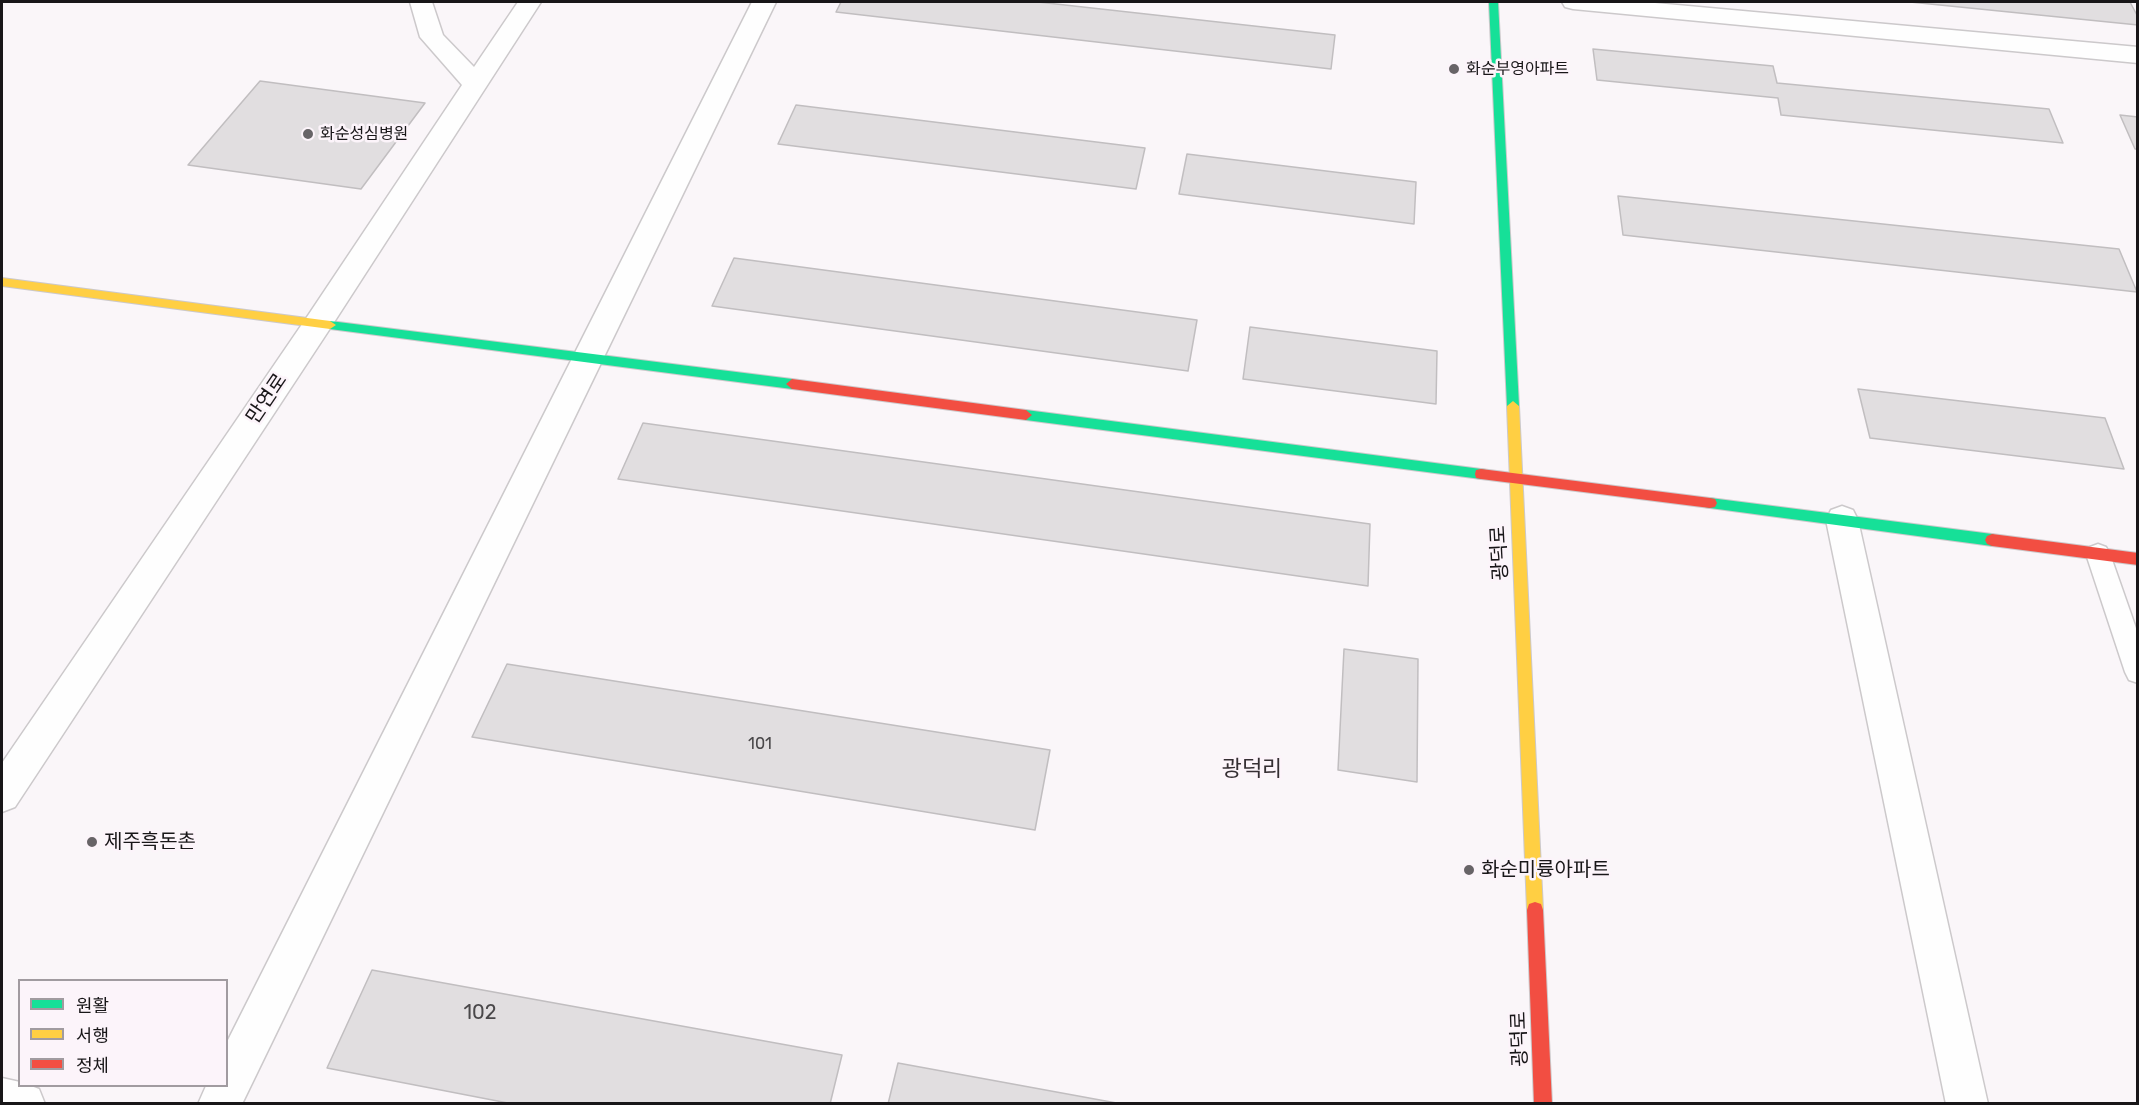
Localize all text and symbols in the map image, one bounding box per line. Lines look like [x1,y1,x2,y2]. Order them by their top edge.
place label: 화순부영아파트 [1466,59,1569,79]
marker: 화순부영아파트 [1447,62,1461,76]
place label: 화순성심병원 [320,124,408,144]
marker: 화순성심병원 [301,127,315,141]
street label: 만연로 [242,369,292,429]
street label: 광덕로 [1487,525,1513,581]
house number: 101 [748,734,772,754]
district label: 광덕리 [1222,757,1282,783]
place label: 제주흑돈촌 [104,830,196,854]
marker: 제주흑돈촌 [85,835,99,849]
place label: 화순미륭아파트 [1481,858,1610,882]
marker: 화순미륭아파트 [1462,863,1476,877]
legend [18,979,228,1087]
text: 원활 [76,995,109,1017]
house number: 102 [464,1001,496,1025]
street label: 광덕로 [1507,1011,1533,1067]
text: 서행 [76,1025,109,1047]
text: 정체 [76,1055,109,1077]

